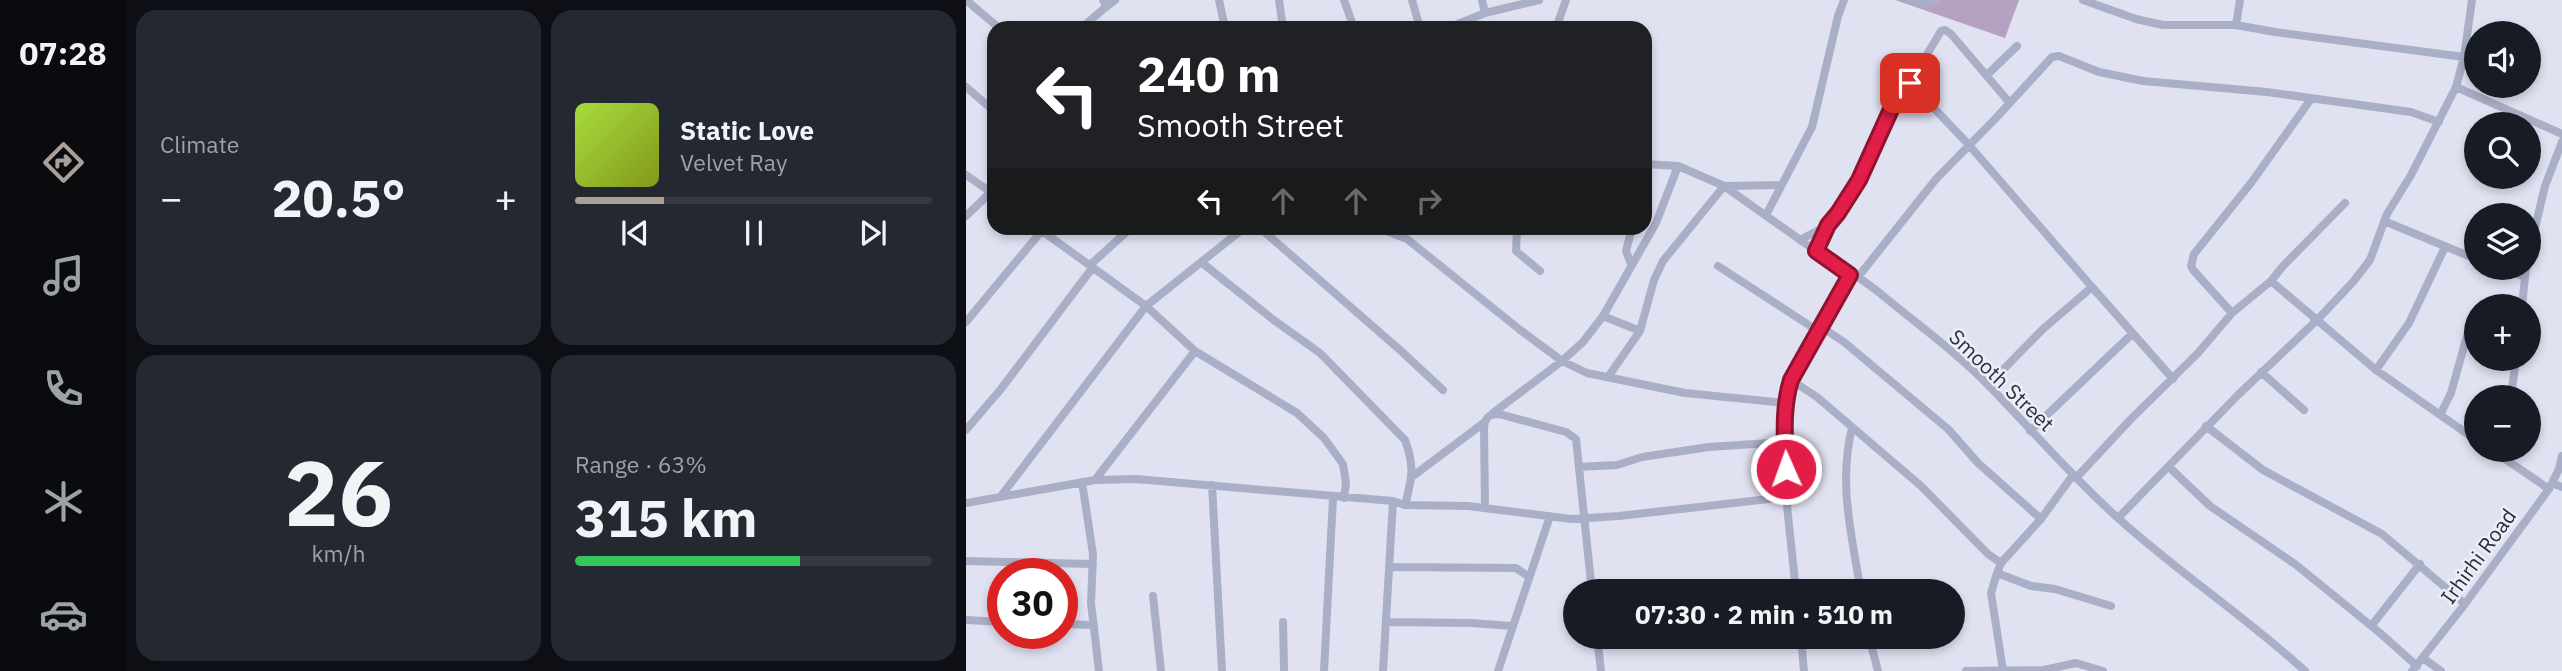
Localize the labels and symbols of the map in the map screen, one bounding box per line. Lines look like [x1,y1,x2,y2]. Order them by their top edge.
pin [1880,53,1940,113]
street label: Smooth Street [1943,323,2061,437]
position arrow [1749,432,1823,506]
street label: Irhirhi Road [2434,503,2522,609]
speed limit sign: 30 [987,558,1078,649]

